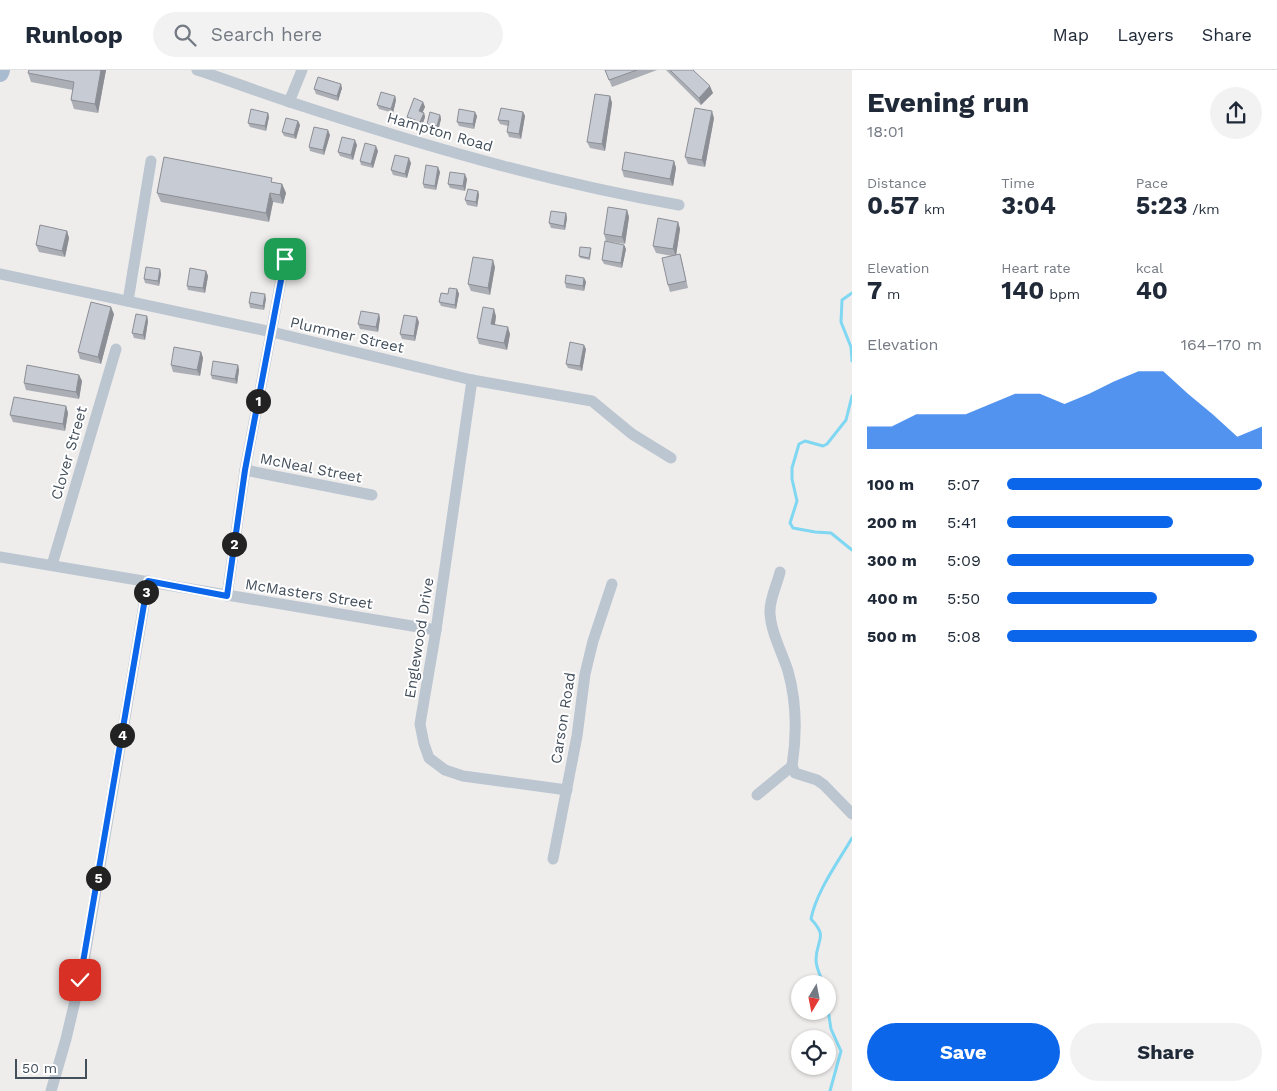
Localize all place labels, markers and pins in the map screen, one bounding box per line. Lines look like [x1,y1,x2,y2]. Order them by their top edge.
pin [264,238,306,280]
pin: 1 [246,388,270,414]
pin: 2 [222,532,246,556]
pin: 3 [134,580,158,604]
pin: 4 [110,722,134,748]
pin: 5 [86,866,110,890]
pin [59,959,101,1001]

